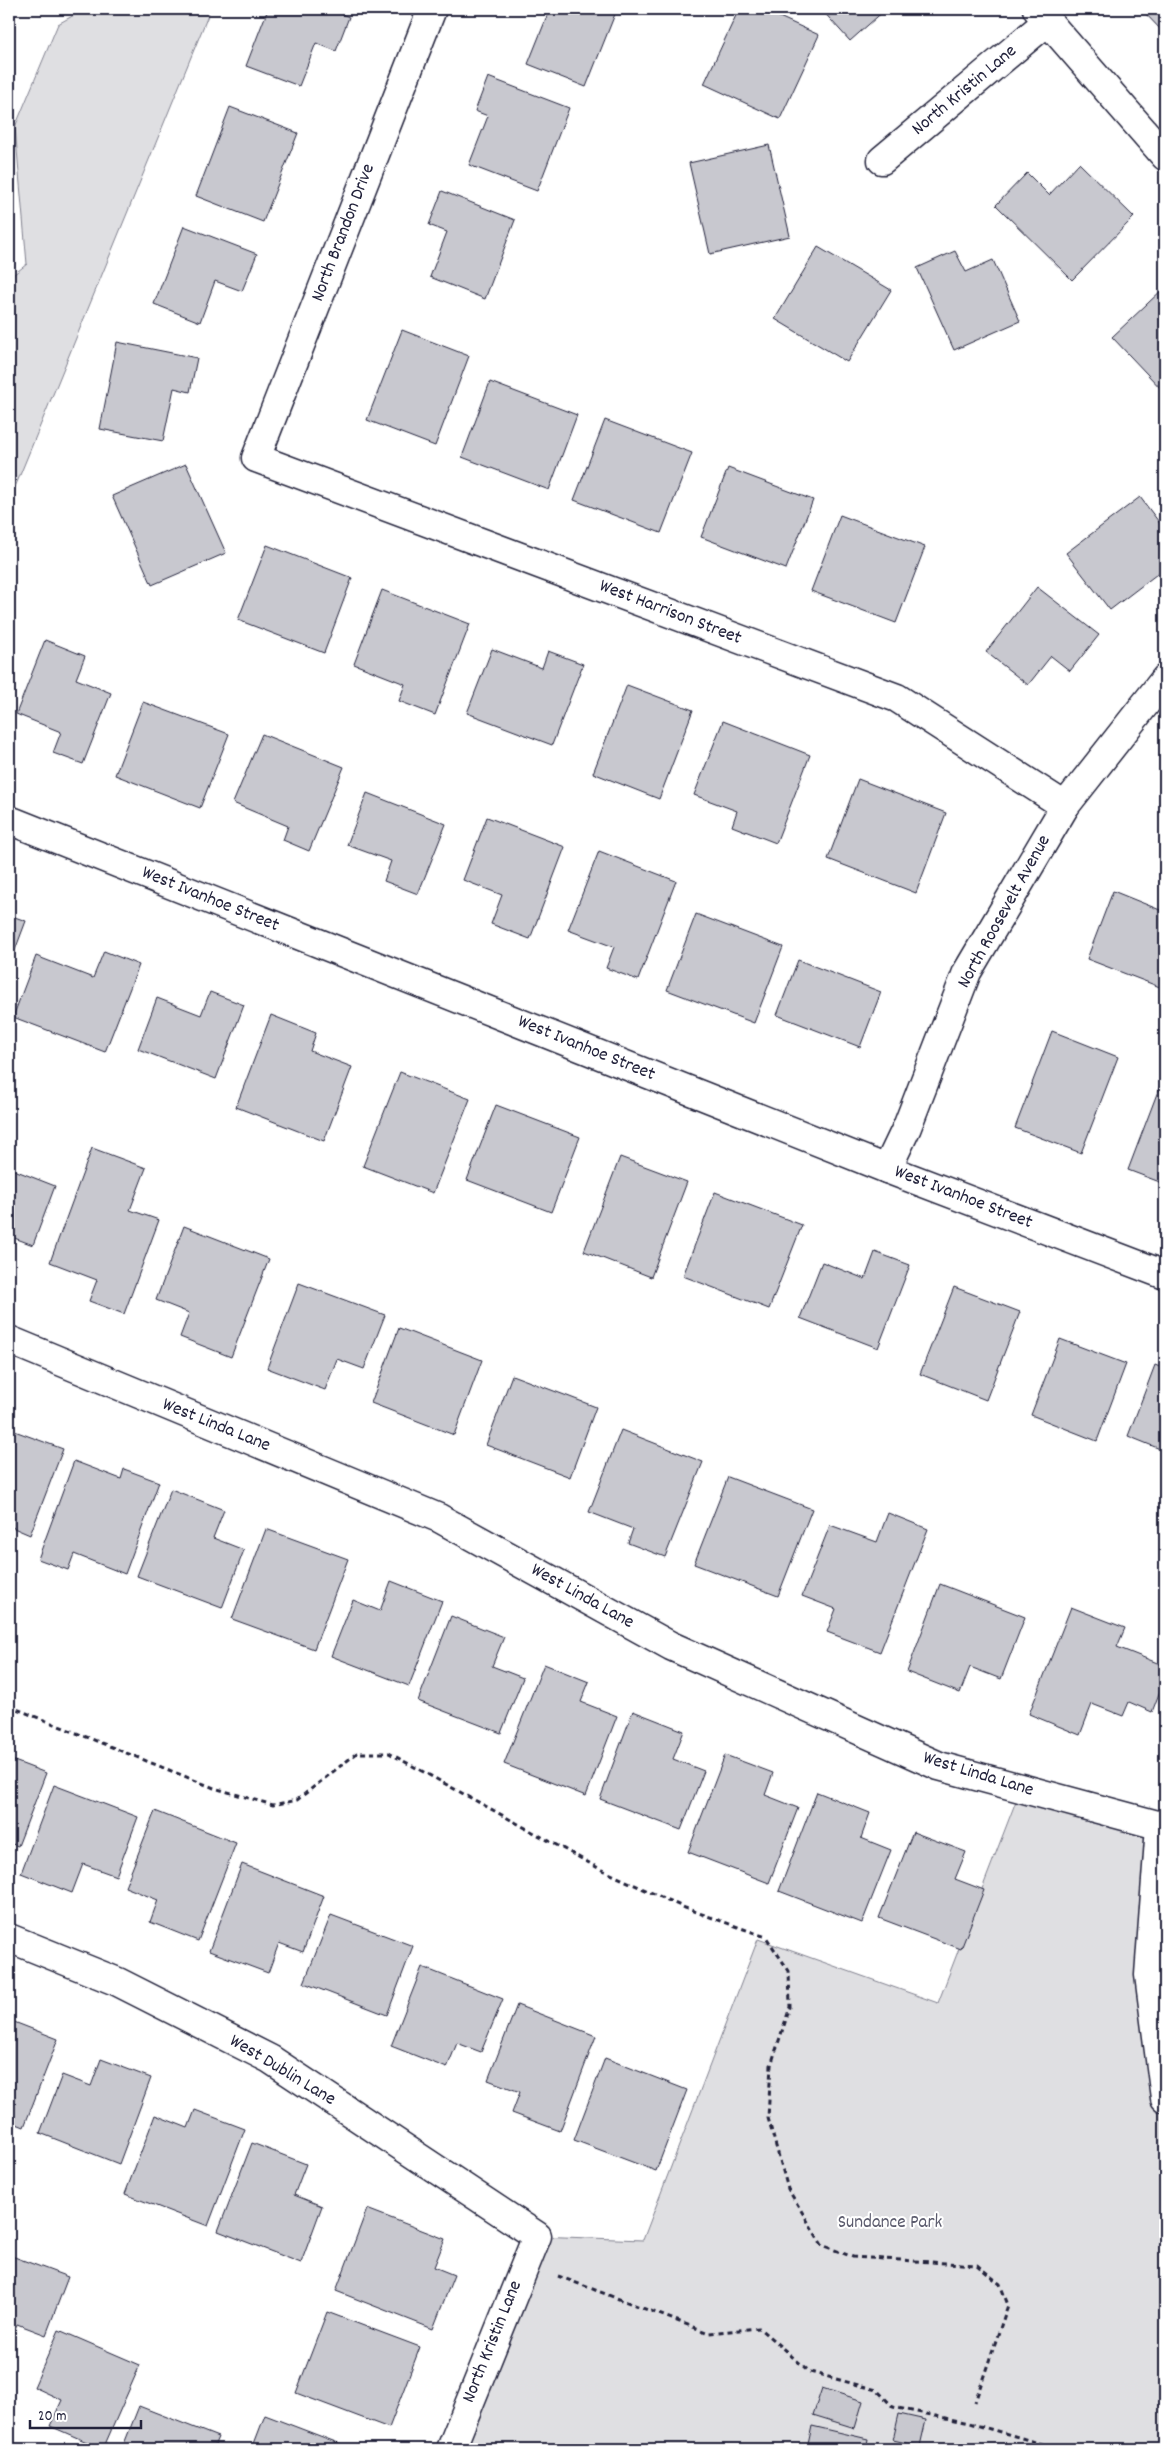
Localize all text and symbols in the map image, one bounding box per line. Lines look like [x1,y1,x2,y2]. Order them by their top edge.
street label: North Kristin Lane [907,39,1023,143]
street label: North Brandon Drive [305,160,383,306]
street label: West Harrison Street [595,573,745,653]
street label: North Roosevelt Avenue [952,830,1058,994]
street label: West Ivanhoe Street [137,860,283,940]
street label: West Ivanhoe Street [513,1009,659,1089]
street label: West Ivanhoe Street [890,1159,1036,1237]
street label: West Linda Lane [158,1392,274,1460]
street label: West Linda Lane [525,1557,639,1637]
street label: West Linda Lane [919,1745,1037,1805]
street label: West Dublin Lane [224,2029,340,2113]
park label: Sundance Park [838,2210,943,2237]
street label: North Kristin Lane [456,2277,530,2407]
scale bar [30,2398,141,2430]
text: 20 m [38,2406,66,2428]

